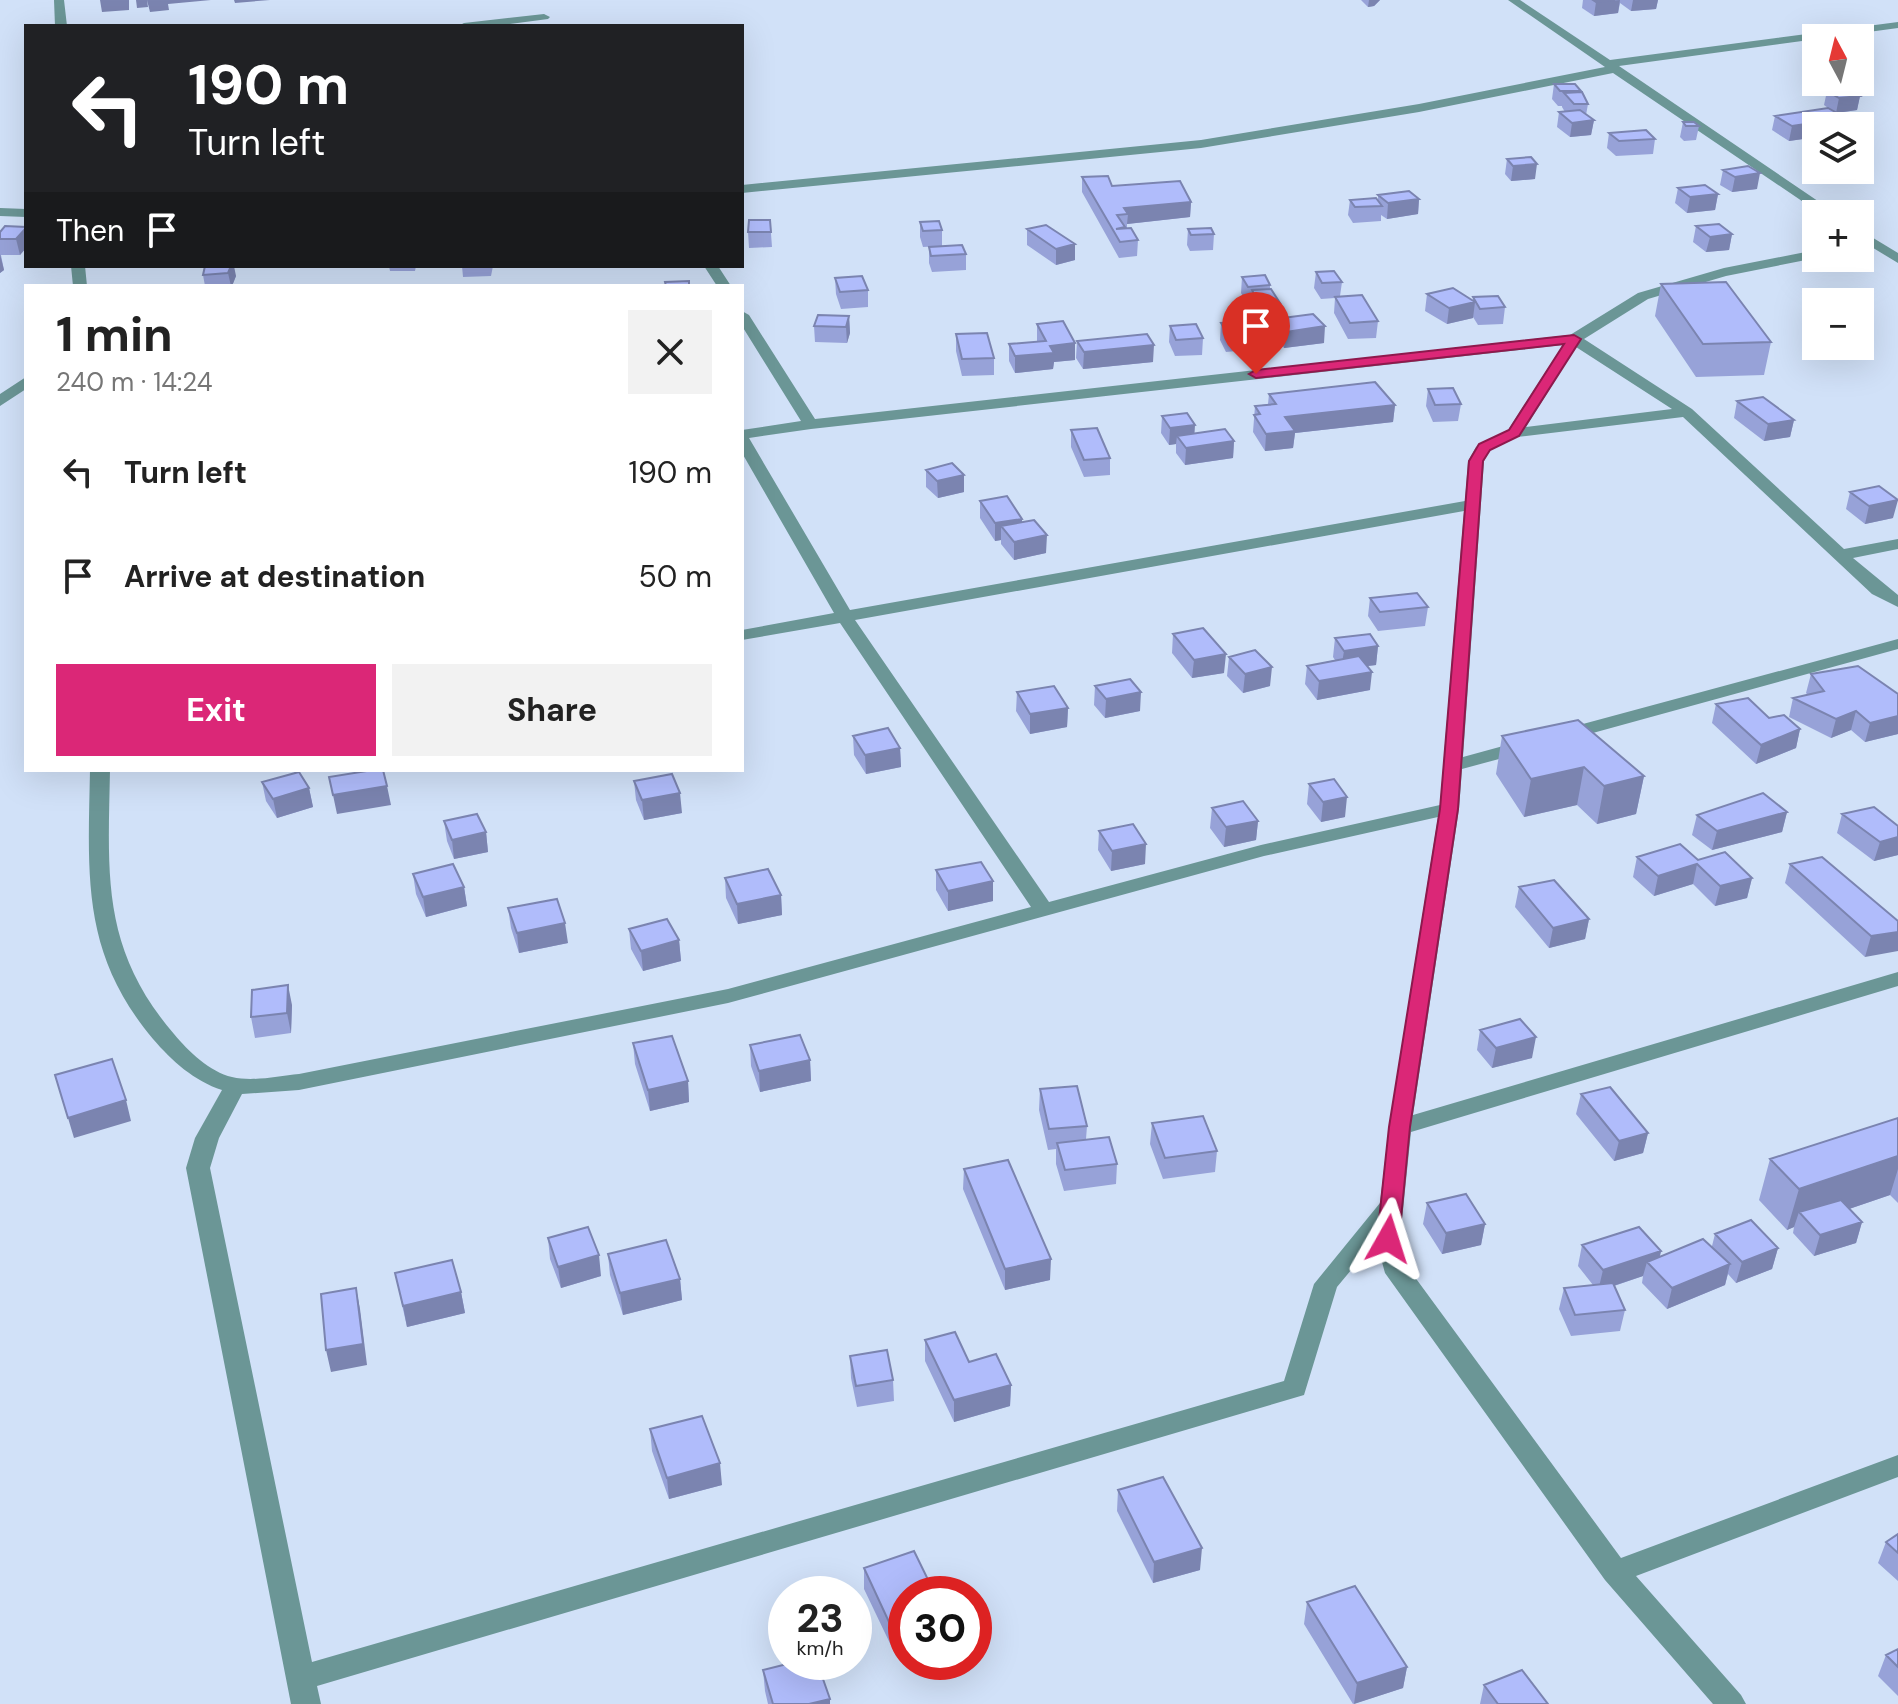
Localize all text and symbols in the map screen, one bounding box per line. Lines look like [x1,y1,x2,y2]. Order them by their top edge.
north arrow [1802,24,1874,96]
map controls [1802,24,1874,360]
text: 190 m [188,48,349,121]
icon: left [56,56,160,160]
button: layers [1802,112,1874,184]
text: Turn left [188,119,325,166]
button: + [1802,200,1874,272]
icon: arrive [140,208,184,252]
text: Then [56,211,124,250]
button: − [1802,288,1874,360]
pin [1222,292,1290,374]
text: 1 min [56,303,173,366]
icon: arrive [1234,304,1278,348]
button: close [628,310,712,394]
text: 240 m · 14:24 [56,365,213,399]
icon: left [56,450,100,494]
text: Turn left [124,453,247,492]
text: 190 m [629,453,712,492]
icon: arrive [56,554,100,598]
text: Arrive at destination [124,557,425,596]
text: 50 m [638,557,712,596]
button: Exit [56,664,376,756]
button: Share [392,664,712,756]
position arrow [1346,1197,1430,1281]
speed limit sign: 30 [888,1576,992,1680]
text: 23 [796,1592,844,1644]
text: km/h [796,1635,844,1661]

